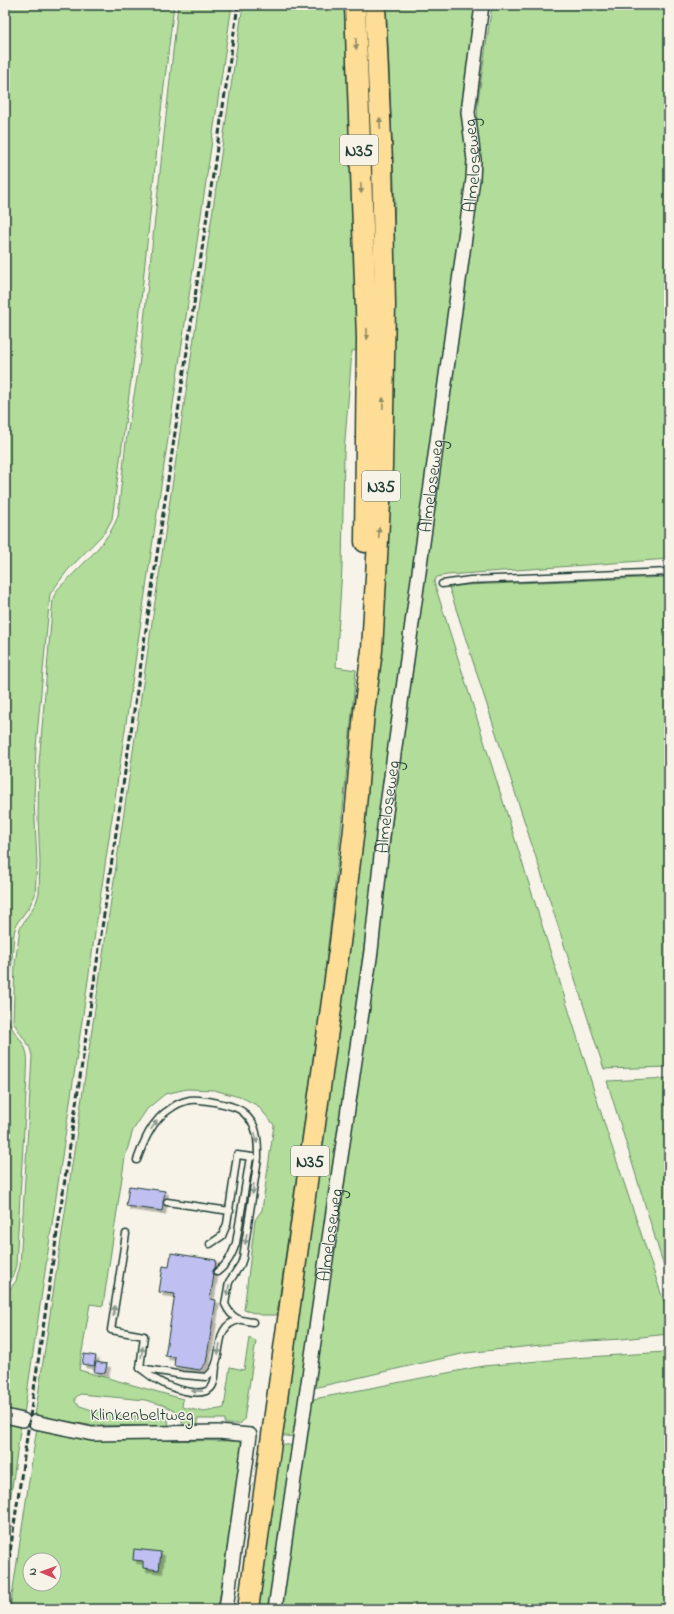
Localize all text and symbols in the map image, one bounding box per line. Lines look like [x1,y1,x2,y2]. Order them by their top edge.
one-way arrow [353,38,359,51]
one-way arrow [376,117,383,129]
street label: Almeloseweg [458,117,489,214]
road number: N35 [340,135,378,165]
one-way arrow [358,182,365,194]
one-way arrow [364,328,370,341]
one-way arrow [380,396,386,409]
street label: Almeloseweg [414,438,453,534]
road number: N35 [362,471,400,501]
one-way arrow [376,526,382,539]
street label: Almeloseweg [370,759,409,855]
one-way arrow [150,1120,158,1130]
one-way arrow [254,1132,260,1144]
road number: N35 [291,1146,329,1176]
one-way arrow [250,1183,256,1195]
street label: Almeloseweg [312,1187,352,1284]
one-way arrow [243,1233,249,1245]
one-way arrow [224,1284,230,1296]
one-way arrow [111,1305,117,1317]
one-way arrow [216,1343,222,1355]
one-way arrow [139,1346,145,1358]
one-way arrow [190,1388,203,1394]
street label: Klinkenbeltweg [90,1403,194,1430]
north arrow [22,1552,62,1592]
text: N [25,1568,41,1576]

